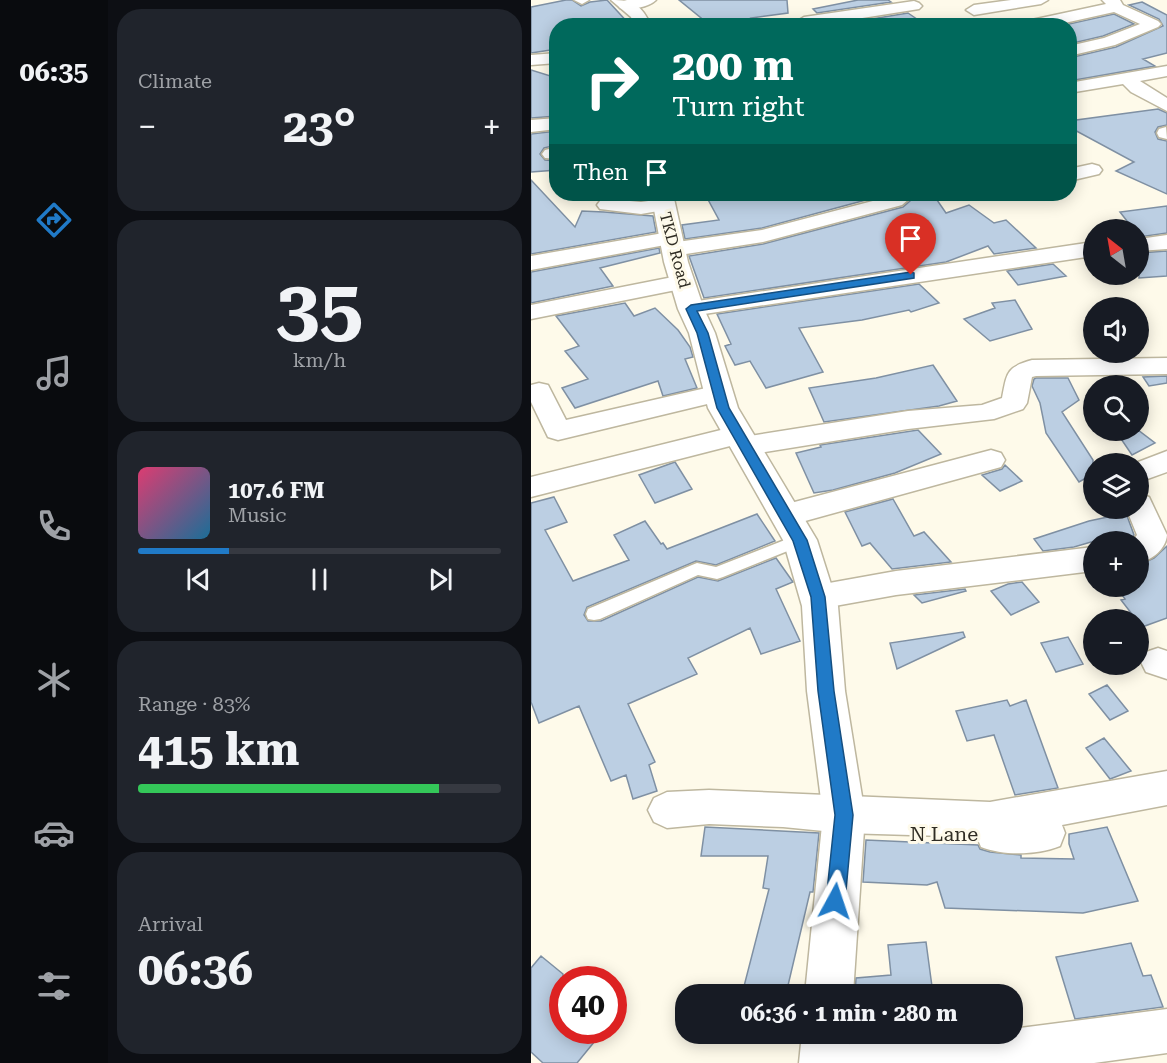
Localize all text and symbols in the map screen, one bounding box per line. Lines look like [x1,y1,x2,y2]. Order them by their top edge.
text: 200 m [672,41,794,90]
icon: right [573,42,651,120]
text: 06:35 [20,56,88,88]
text: Climate [138,69,212,93]
text: Turn right [672,91,805,123]
text: 23° [283,100,356,153]
text: − [138,107,156,146]
text: + [483,107,501,146]
icon: arrive [640,156,673,189]
text: Then [573,160,628,185]
icon: directions [33,199,75,241]
street label: TKD Road [656,210,694,290]
pin [885,213,936,275]
north arrow [1083,219,1149,285]
map controls [1083,219,1149,675]
icon: arrive [894,222,927,255]
text: 35 [276,263,363,354]
button: sound [1083,297,1149,363]
text: km/h [293,348,346,372]
icon: music [33,352,75,394]
button: search [1083,375,1149,441]
button: layers [1083,453,1149,519]
text: 107.6 FM [228,478,325,503]
text: Music [228,503,287,527]
icon: phone [33,505,75,547]
button: + [1083,531,1149,597]
icon: previous [182,563,215,596]
icon: pause [303,563,336,596]
icon: next [424,563,457,596]
button: − [1083,609,1149,675]
icon: climate [33,659,75,701]
text: Range · 83% [138,692,250,716]
text: 415 km [138,723,299,776]
icon: car [33,812,75,854]
street label: N Lane [910,822,978,846]
position arrow [803,869,867,933]
text: Arrival [138,912,203,936]
text: 06:36 [138,943,253,996]
icon: filters [33,965,75,1007]
speed limit sign: 40 [549,966,627,1044]
text: 06:36 · 1 min · 280 m [740,1001,958,1026]

